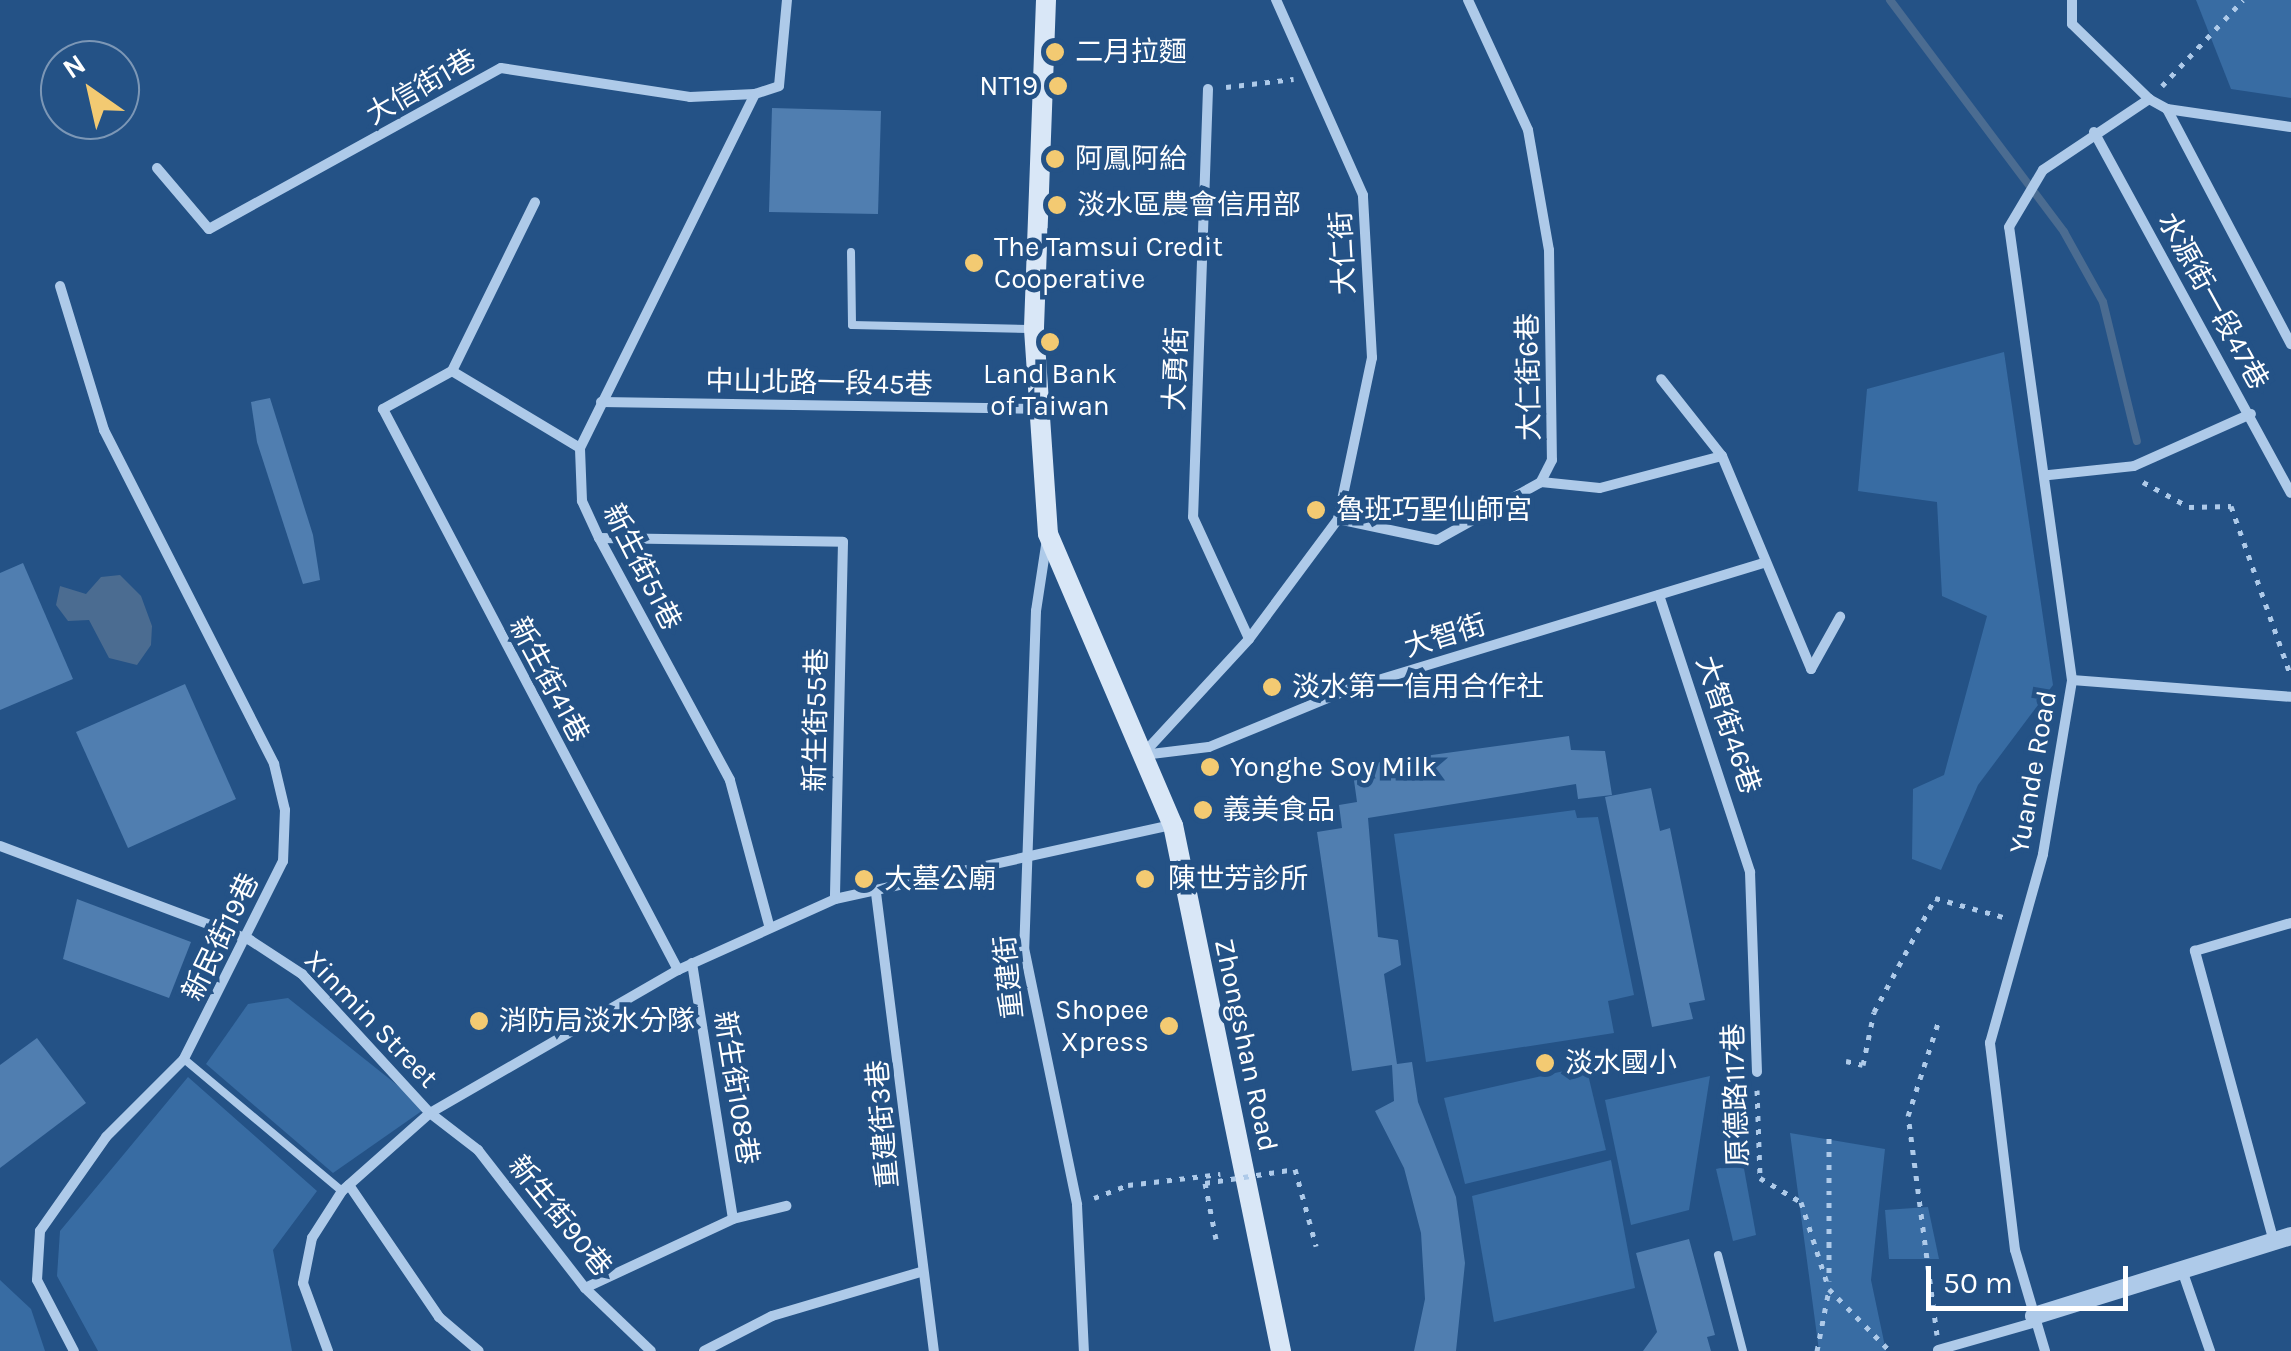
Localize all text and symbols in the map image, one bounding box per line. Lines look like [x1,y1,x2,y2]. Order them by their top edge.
place label: 二月拉麵 [1075,35,1187,69]
north arrow [40,40,140,140]
marker: 二月拉麵 [1044,41,1066,63]
street label: 大信街1巷 [360,42,482,132]
text: N [57,47,92,86]
place label: NT19 [979,69,1038,103]
marker: NT19 [1047,75,1069,97]
place label: 阿鳳阿給 [1075,142,1187,176]
marker: 阿鳳阿給 [1044,148,1066,170]
place label: 淡水區農會信用部 [1077,188,1301,222]
marker: 淡水區農會信用部 [1046,194,1068,216]
street label: 水源街一段47巷 [2151,207,2275,395]
street label: 大仁街 [1324,210,1362,296]
place label: The Tamsui Credit Cooperative [994,230,1223,296]
marker: The Tamsui Credit Cooperative [963,252,985,274]
street label: 大仁街6巷 [1511,313,1547,441]
street label: 大勇街 [1158,326,1194,412]
marker: Land Bank of Taiwan [1039,331,1061,353]
place label: Land Bank of Taiwan [983,357,1117,423]
street label: 中山北路一段45巷 [705,364,933,402]
place label: 魯班巧聖仙師宮 [1336,493,1532,527]
street label: 新生街51巷 [596,498,688,636]
marker: 魯班巧聖仙師宮 [1305,499,1327,521]
street label: 大智街 [1400,608,1490,664]
street label: 新生街41巷 [502,612,596,748]
street label: 新生街55巷 [798,648,834,792]
street label: 大智街46巷 [1689,652,1767,798]
place label: 淡水第一信用合作社 [1292,670,1544,704]
marker: 淡水第一信用合作社 [1261,676,1283,698]
street label: Yuande Road [2002,688,2064,856]
place label: Yonghe Soy Milk [1230,750,1437,784]
marker: Yonghe Soy Milk [1199,756,1221,778]
place label: 義美食品 [1223,793,1335,827]
marker: 義美食品 [1192,799,1214,821]
place label: 大墓公廟 [884,862,996,896]
place label: 陳世芳診所 [1168,862,1308,896]
marker: 陳世芳診所 [1132,866,1158,892]
street label: 新民街19巷 [176,868,266,1006]
marker: 大墓公廟 [853,868,875,890]
street label: 重建街 [988,933,1030,1021]
street label: Zhongshan Road [1207,936,1285,1154]
street label: Xinmin Street [297,943,445,1095]
place label: Shopee Xpress [1055,993,1149,1059]
place label: 消防局淡水分隊 [499,1004,695,1038]
street label: 新生街108巷 [707,1009,765,1167]
marker: 消防局淡水分隊 [468,1010,490,1032]
marker: Shopee Xpress [1158,1015,1180,1037]
street label: 原德路117巷 [1717,1023,1755,1167]
place label: 淡水國小 [1565,1046,1677,1080]
marker: 淡水國小 [1534,1052,1556,1074]
street label: 重建街3巷 [861,1059,905,1189]
street label: 新生街90巷 [501,1149,619,1283]
scale bar [1931,1246,2134,1308]
text: 50 m [1943,1265,2013,1301]

